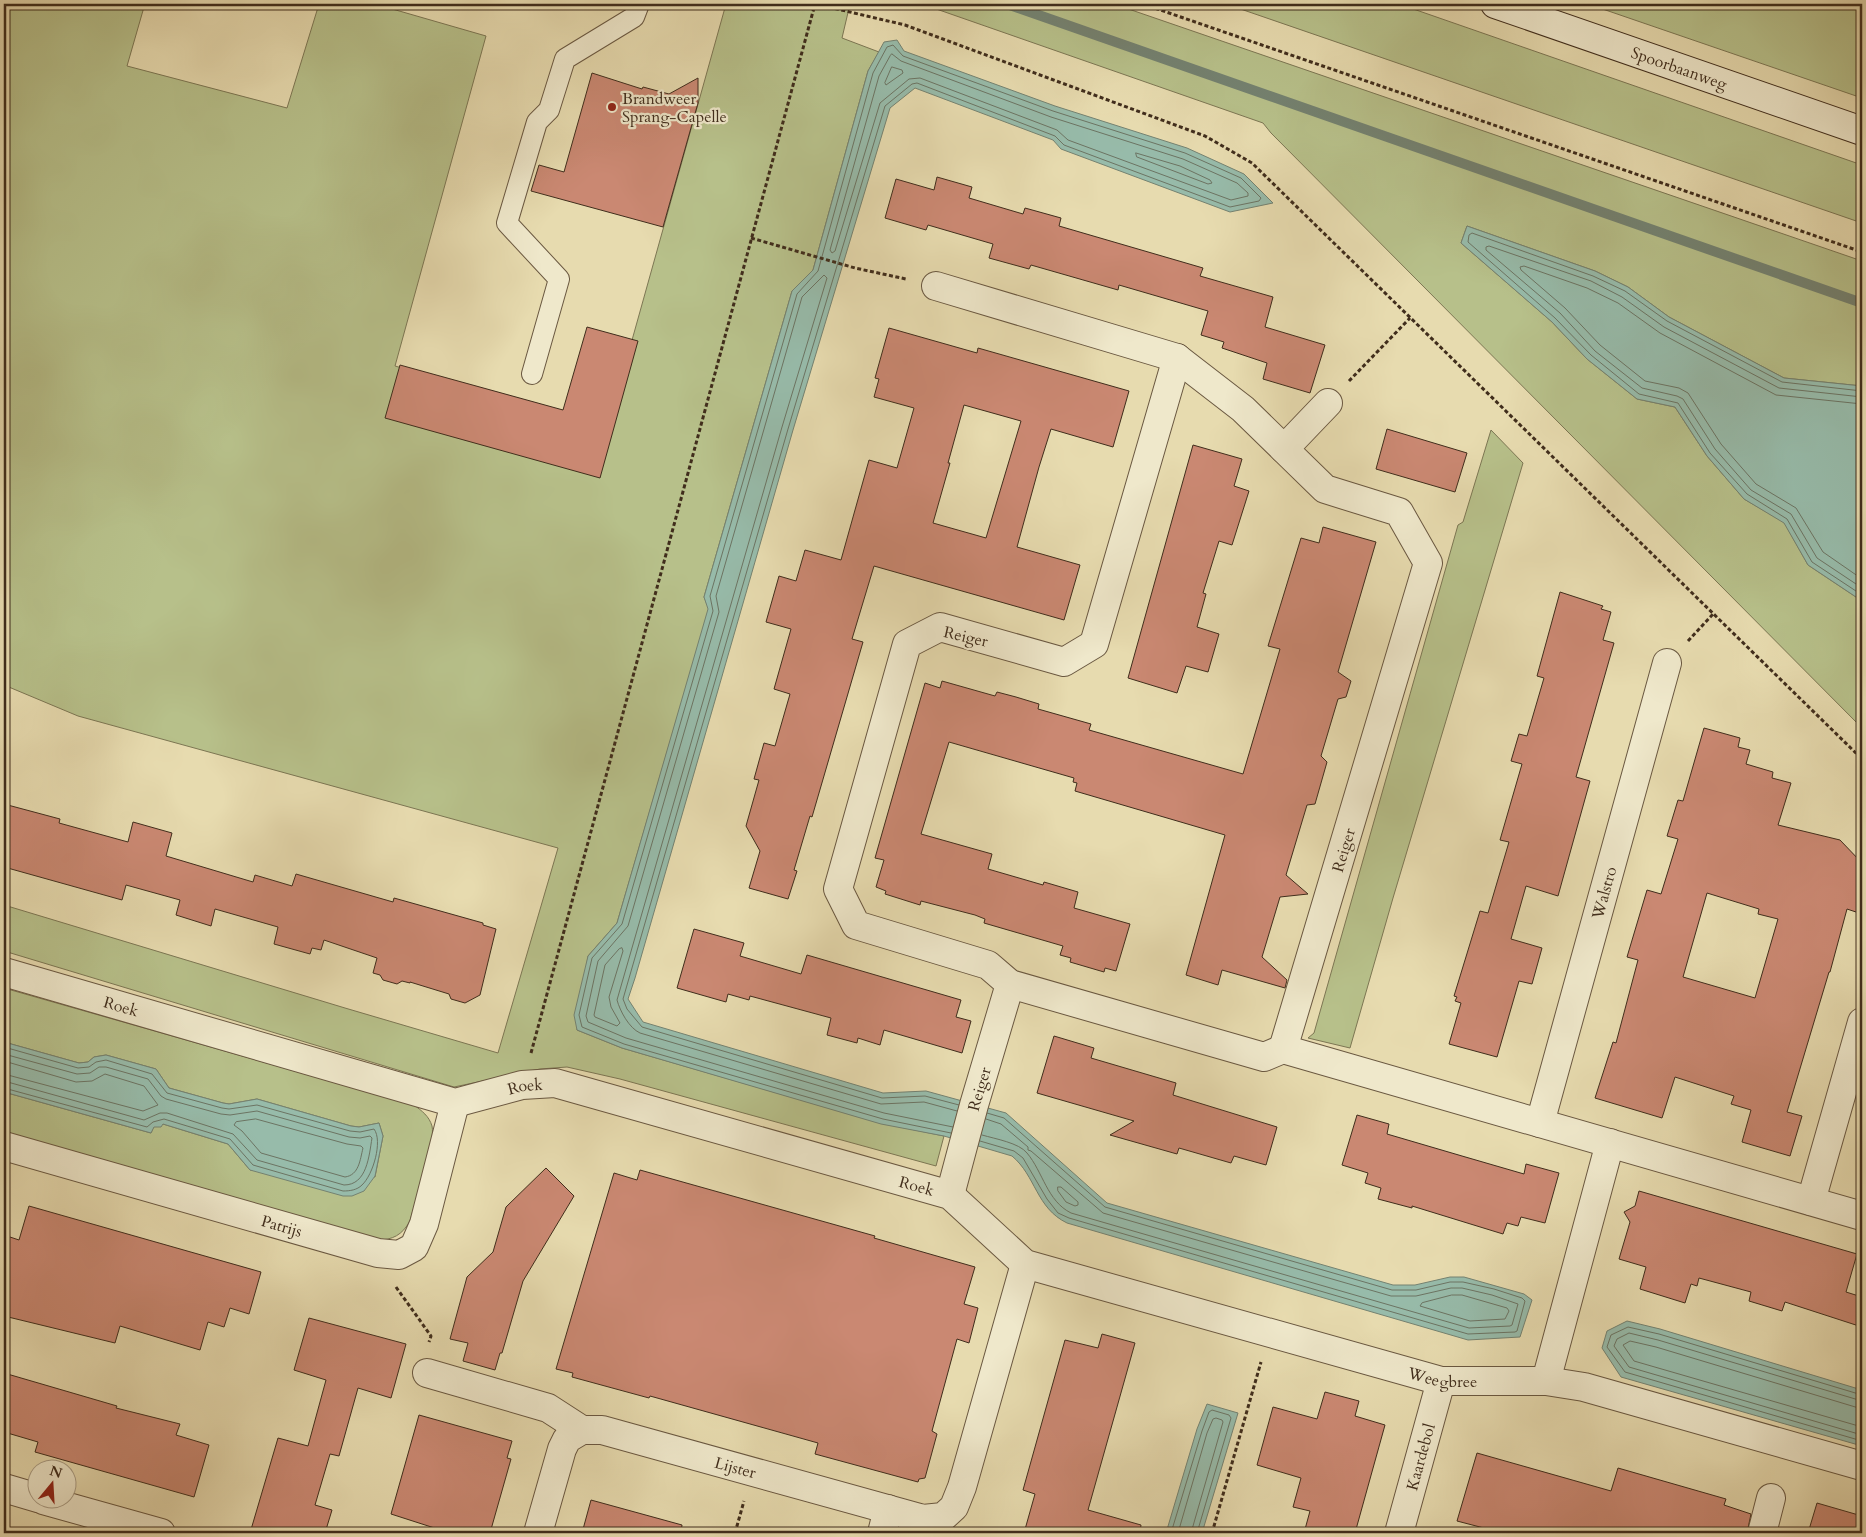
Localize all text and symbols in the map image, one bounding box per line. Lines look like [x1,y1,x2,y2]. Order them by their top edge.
street label: Spoorbaanweg [1628,42,1730,96]
place label: Brandweer Sprang-Capelle [622,88,727,128]
marker: Brandweer Sprang-Capelle [606,101,618,113]
street label: Reiger [941,621,990,653]
street label: Reiger [1327,825,1361,875]
street label: Walstro [1587,864,1622,923]
street label: Roek [101,991,141,1023]
street label: Reiger [963,1064,997,1114]
street label: Roek [505,1074,544,1100]
street label: Roek [896,1171,937,1202]
street label: Patrijs [259,1210,305,1243]
street label: Weegbree [1404,1362,1477,1393]
street label: Kaardebol [1401,1421,1441,1493]
street label: Lijster [712,1452,759,1484]
north arrow [28,1460,78,1510]
text: N [47,1461,65,1483]

